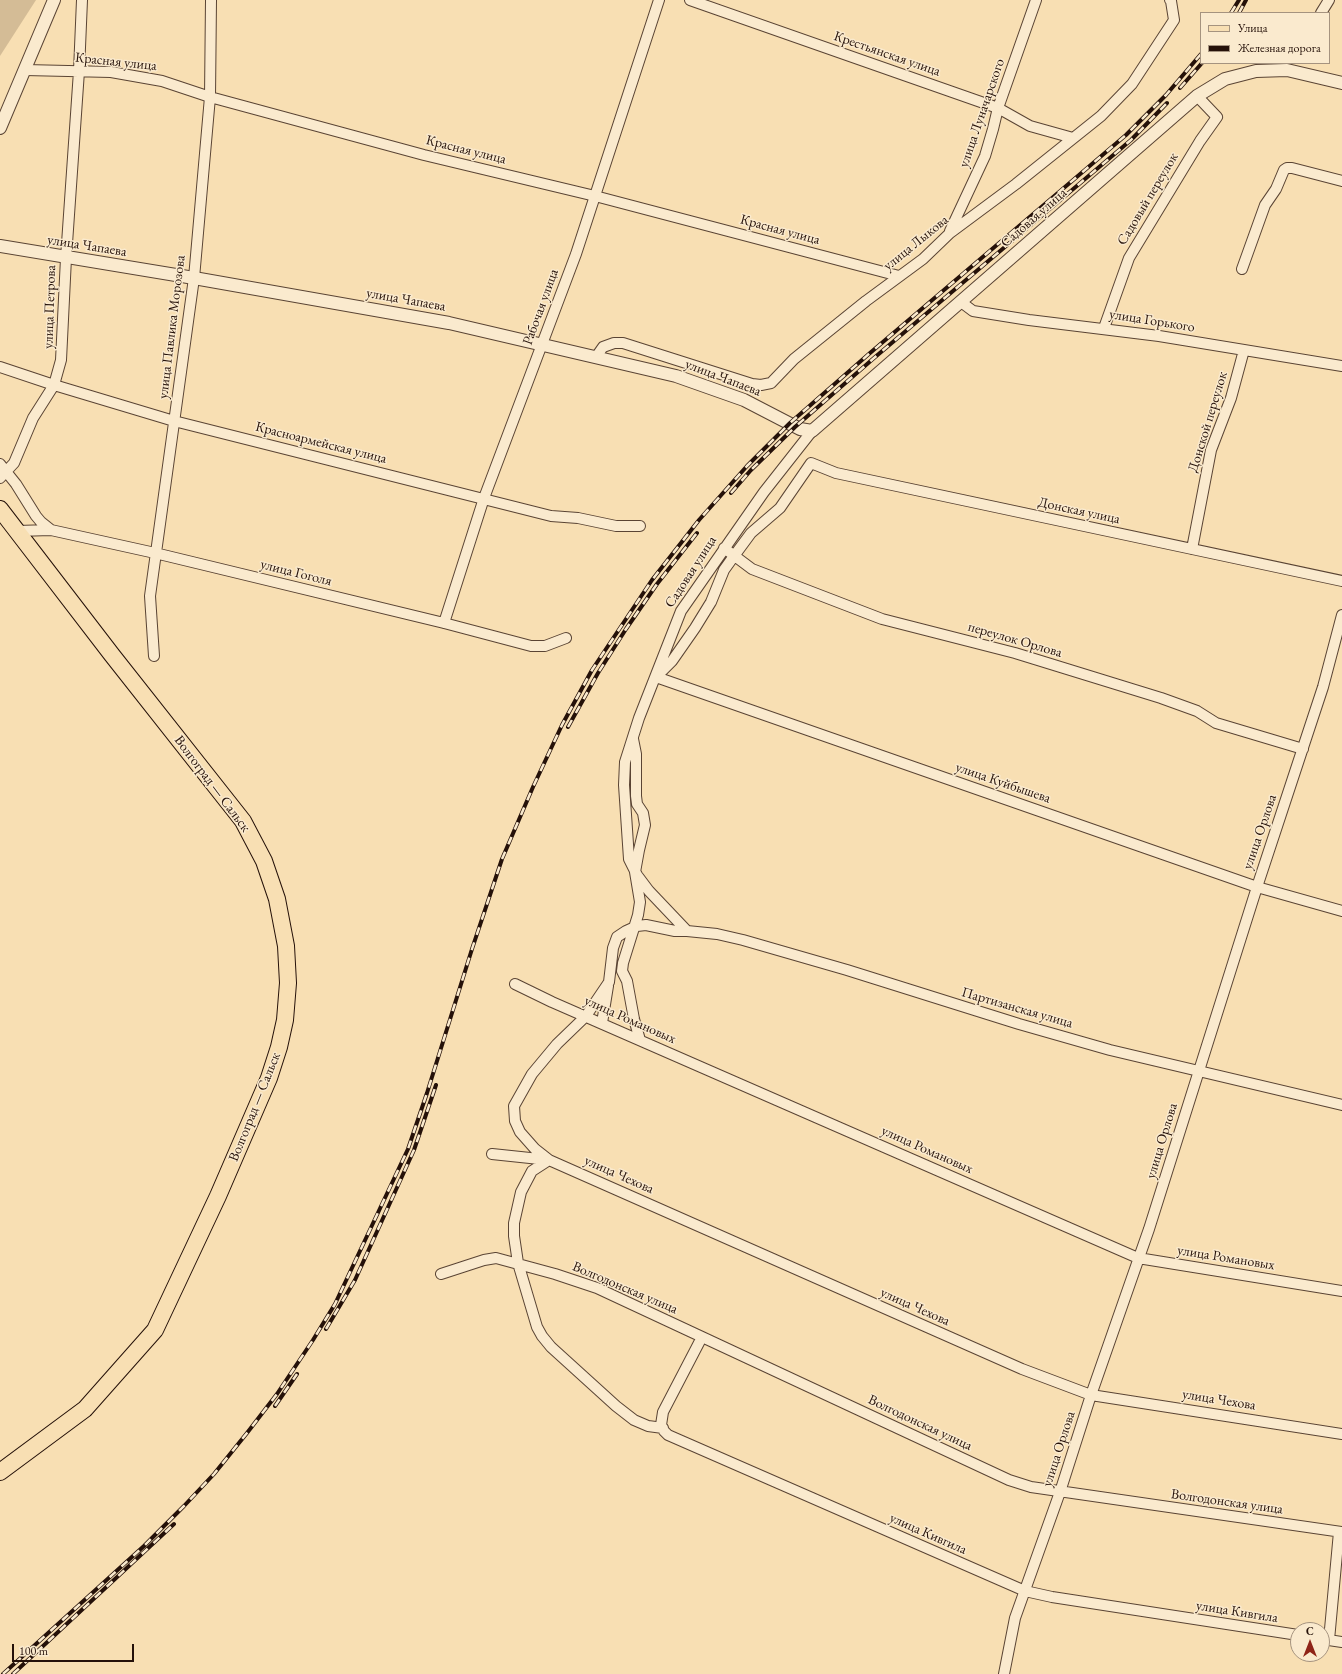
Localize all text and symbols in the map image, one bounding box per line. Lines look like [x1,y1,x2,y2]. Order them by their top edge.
legend [1200,12,1330,64]
text: Улица [1238,20,1268,36]
street label: Крестьянская улица [831,28,943,80]
text: Железная дорога [1238,40,1321,56]
street label: Красная улица [74,49,158,75]
street label: улица Луначарского [955,56,1009,170]
street label: Красная улица [424,132,508,168]
street label: Садовый переулок [1114,150,1182,248]
street label: Садовая улица [998,185,1070,251]
street label: Красная улица [738,211,822,249]
street label: улица Лыкова [880,212,952,274]
street label: улица Чапаева [46,231,128,261]
street label: улица Павлика Морозова [155,254,189,400]
street label: улица Петрова [40,265,60,349]
street label: Рабочая улица [520,267,562,347]
street label: улица Чапаева [365,285,447,315]
street label: улица Горького [1108,306,1196,336]
street label: улица Чапаева [683,356,763,400]
street label: Донской переулок [1185,370,1231,474]
street label: Красноармейская улица [254,419,388,467]
street label: Донская улица [1036,494,1122,528]
street label: Садовая улица [662,533,720,611]
street label: улица Гоголя [259,556,333,590]
street label: переулок Орлова [966,619,1064,661]
street label: Волгоград — Сальск [170,732,254,836]
street label: улица Куйбышева [953,759,1053,807]
street label: улица Орлова [1239,792,1281,872]
street label: Партизанская улица [959,984,1075,1032]
street label: улица Романовых [582,992,678,1048]
street label: Волгоград — Сальск [225,1050,285,1164]
street label: улица Орлова [1143,1101,1181,1181]
street label: улица Романовых [879,1122,975,1178]
street label: улица Чехова [582,1152,656,1198]
street label: улица Романовых [1176,1242,1276,1274]
street label: Волгодонская улица [570,1258,680,1318]
street label: улица Чехова [878,1284,952,1330]
street label: улица Чехова [1181,1386,1257,1414]
street label: Волгодонская улица [865,1392,975,1454]
street label: улица Орлова [1039,1409,1079,1489]
street label: Волгодонская улица [1170,1486,1284,1518]
street label: улица Кивгила [887,1509,969,1559]
street label: улица Кивгила [1195,1597,1279,1627]
north arrow [1290,1622,1330,1662]
text: С [1306,1624,1314,1638]
scale bar [14,1636,136,1662]
text: 100 m [19,1643,48,1659]

